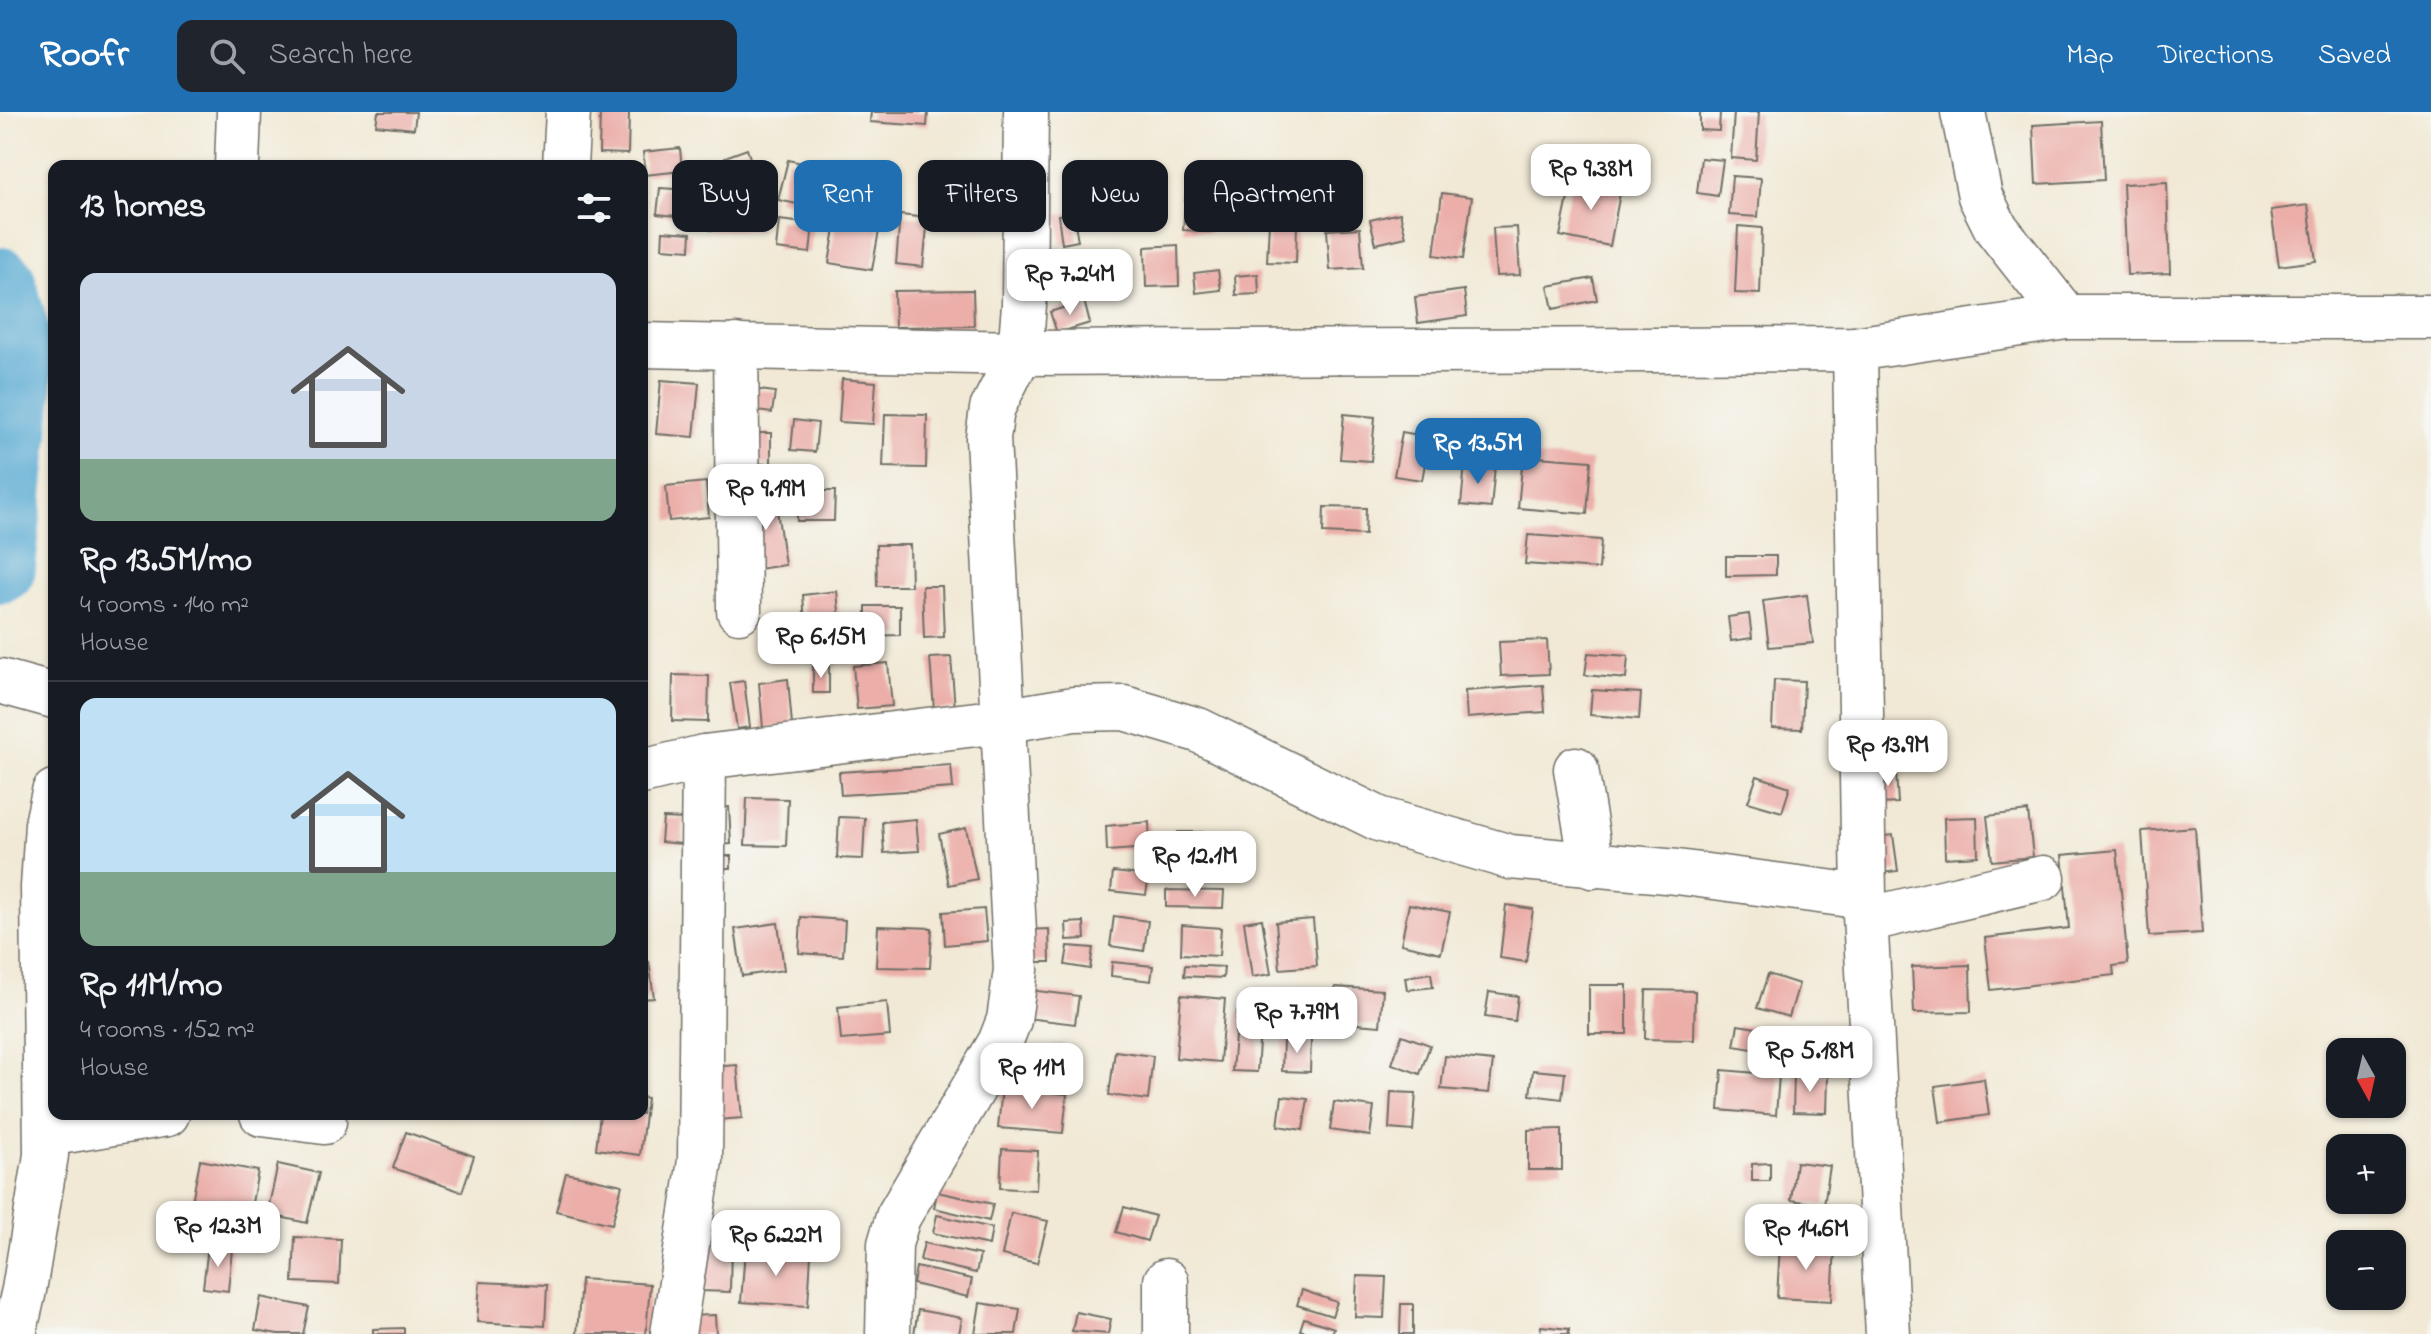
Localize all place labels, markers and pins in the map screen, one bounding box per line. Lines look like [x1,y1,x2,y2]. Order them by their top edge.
pin: Rp 9.38M [1508,144,1674,212]
pin: Rp 7.24M [987,249,1153,317]
pin: Rp 13.5M [1395,418,1561,486]
pin: Rp 9.19M [683,464,849,532]
pin: Rp 6.15M [738,612,904,680]
pin: Rp 13.9M [1805,720,1971,788]
pin: Rp 12.1M [1112,831,1278,899]
pin: Rp 7.79M [1214,987,1380,1055]
pin: Rp 5.18M [1727,1026,1893,1094]
pin: Rp 11M [967,1043,1097,1111]
pin: Rp 12.3M [135,1201,301,1269]
pin: Rp 14.6M [1723,1204,1889,1272]
pin: Rp 6.22M [693,1210,859,1278]

